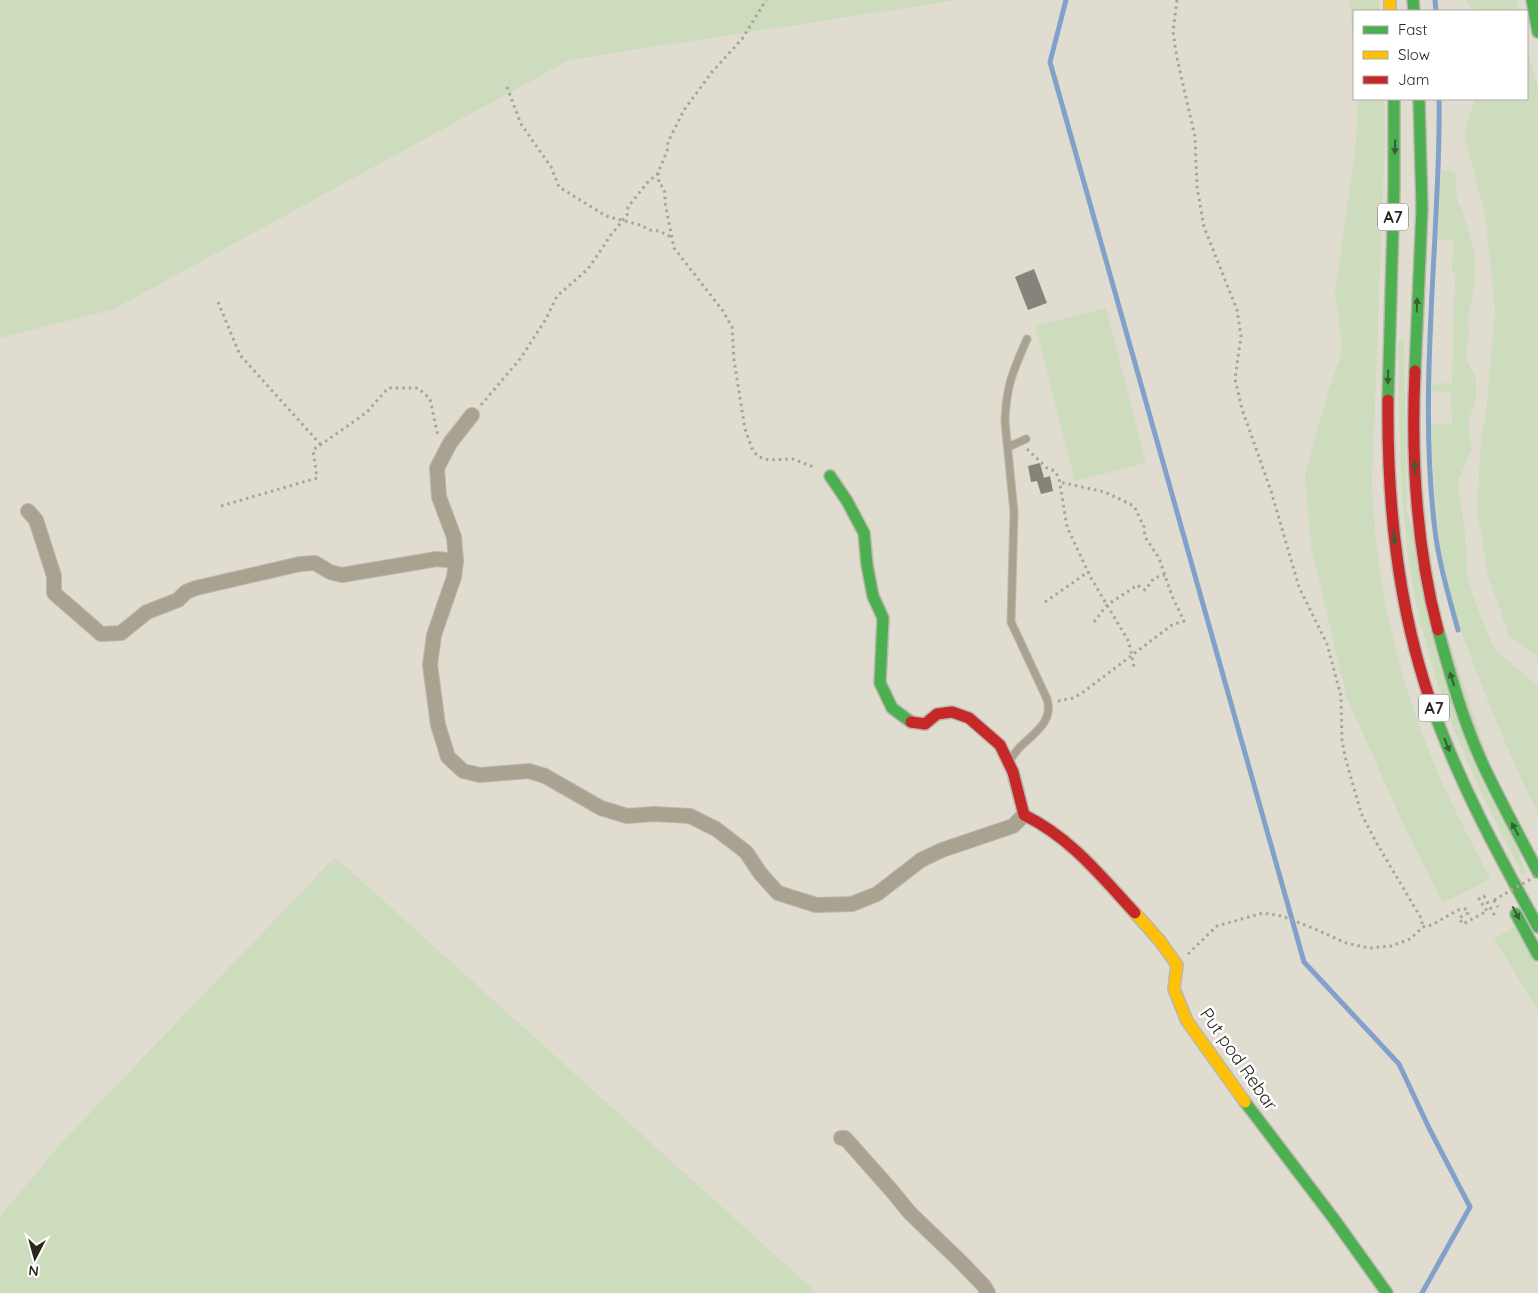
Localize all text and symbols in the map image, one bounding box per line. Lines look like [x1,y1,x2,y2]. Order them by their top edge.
legend [1353,10,1528,100]
text: Fast [1398,20,1427,39]
text: Slow [1398,45,1430,64]
text: Jam [1398,70,1429,89]
one-way arrow [1390,140,1398,156]
road number: A7 [1378,203,1408,230]
one-way arrow [1414,297,1422,313]
one-way arrow [1384,370,1392,386]
one-way arrow [1411,460,1419,476]
one-way arrow [1390,529,1398,545]
one-way arrow [1448,672,1455,687]
road number: A7 [1419,694,1449,721]
one-way arrow [1443,738,1451,753]
one-way arrow [1511,821,1519,836]
one-way arrow [1511,906,1520,919]
street label: Put pod Rebar [1195,1003,1283,1115]
north arrow [10,1233,60,1283]
text: N [28,1261,40,1280]

